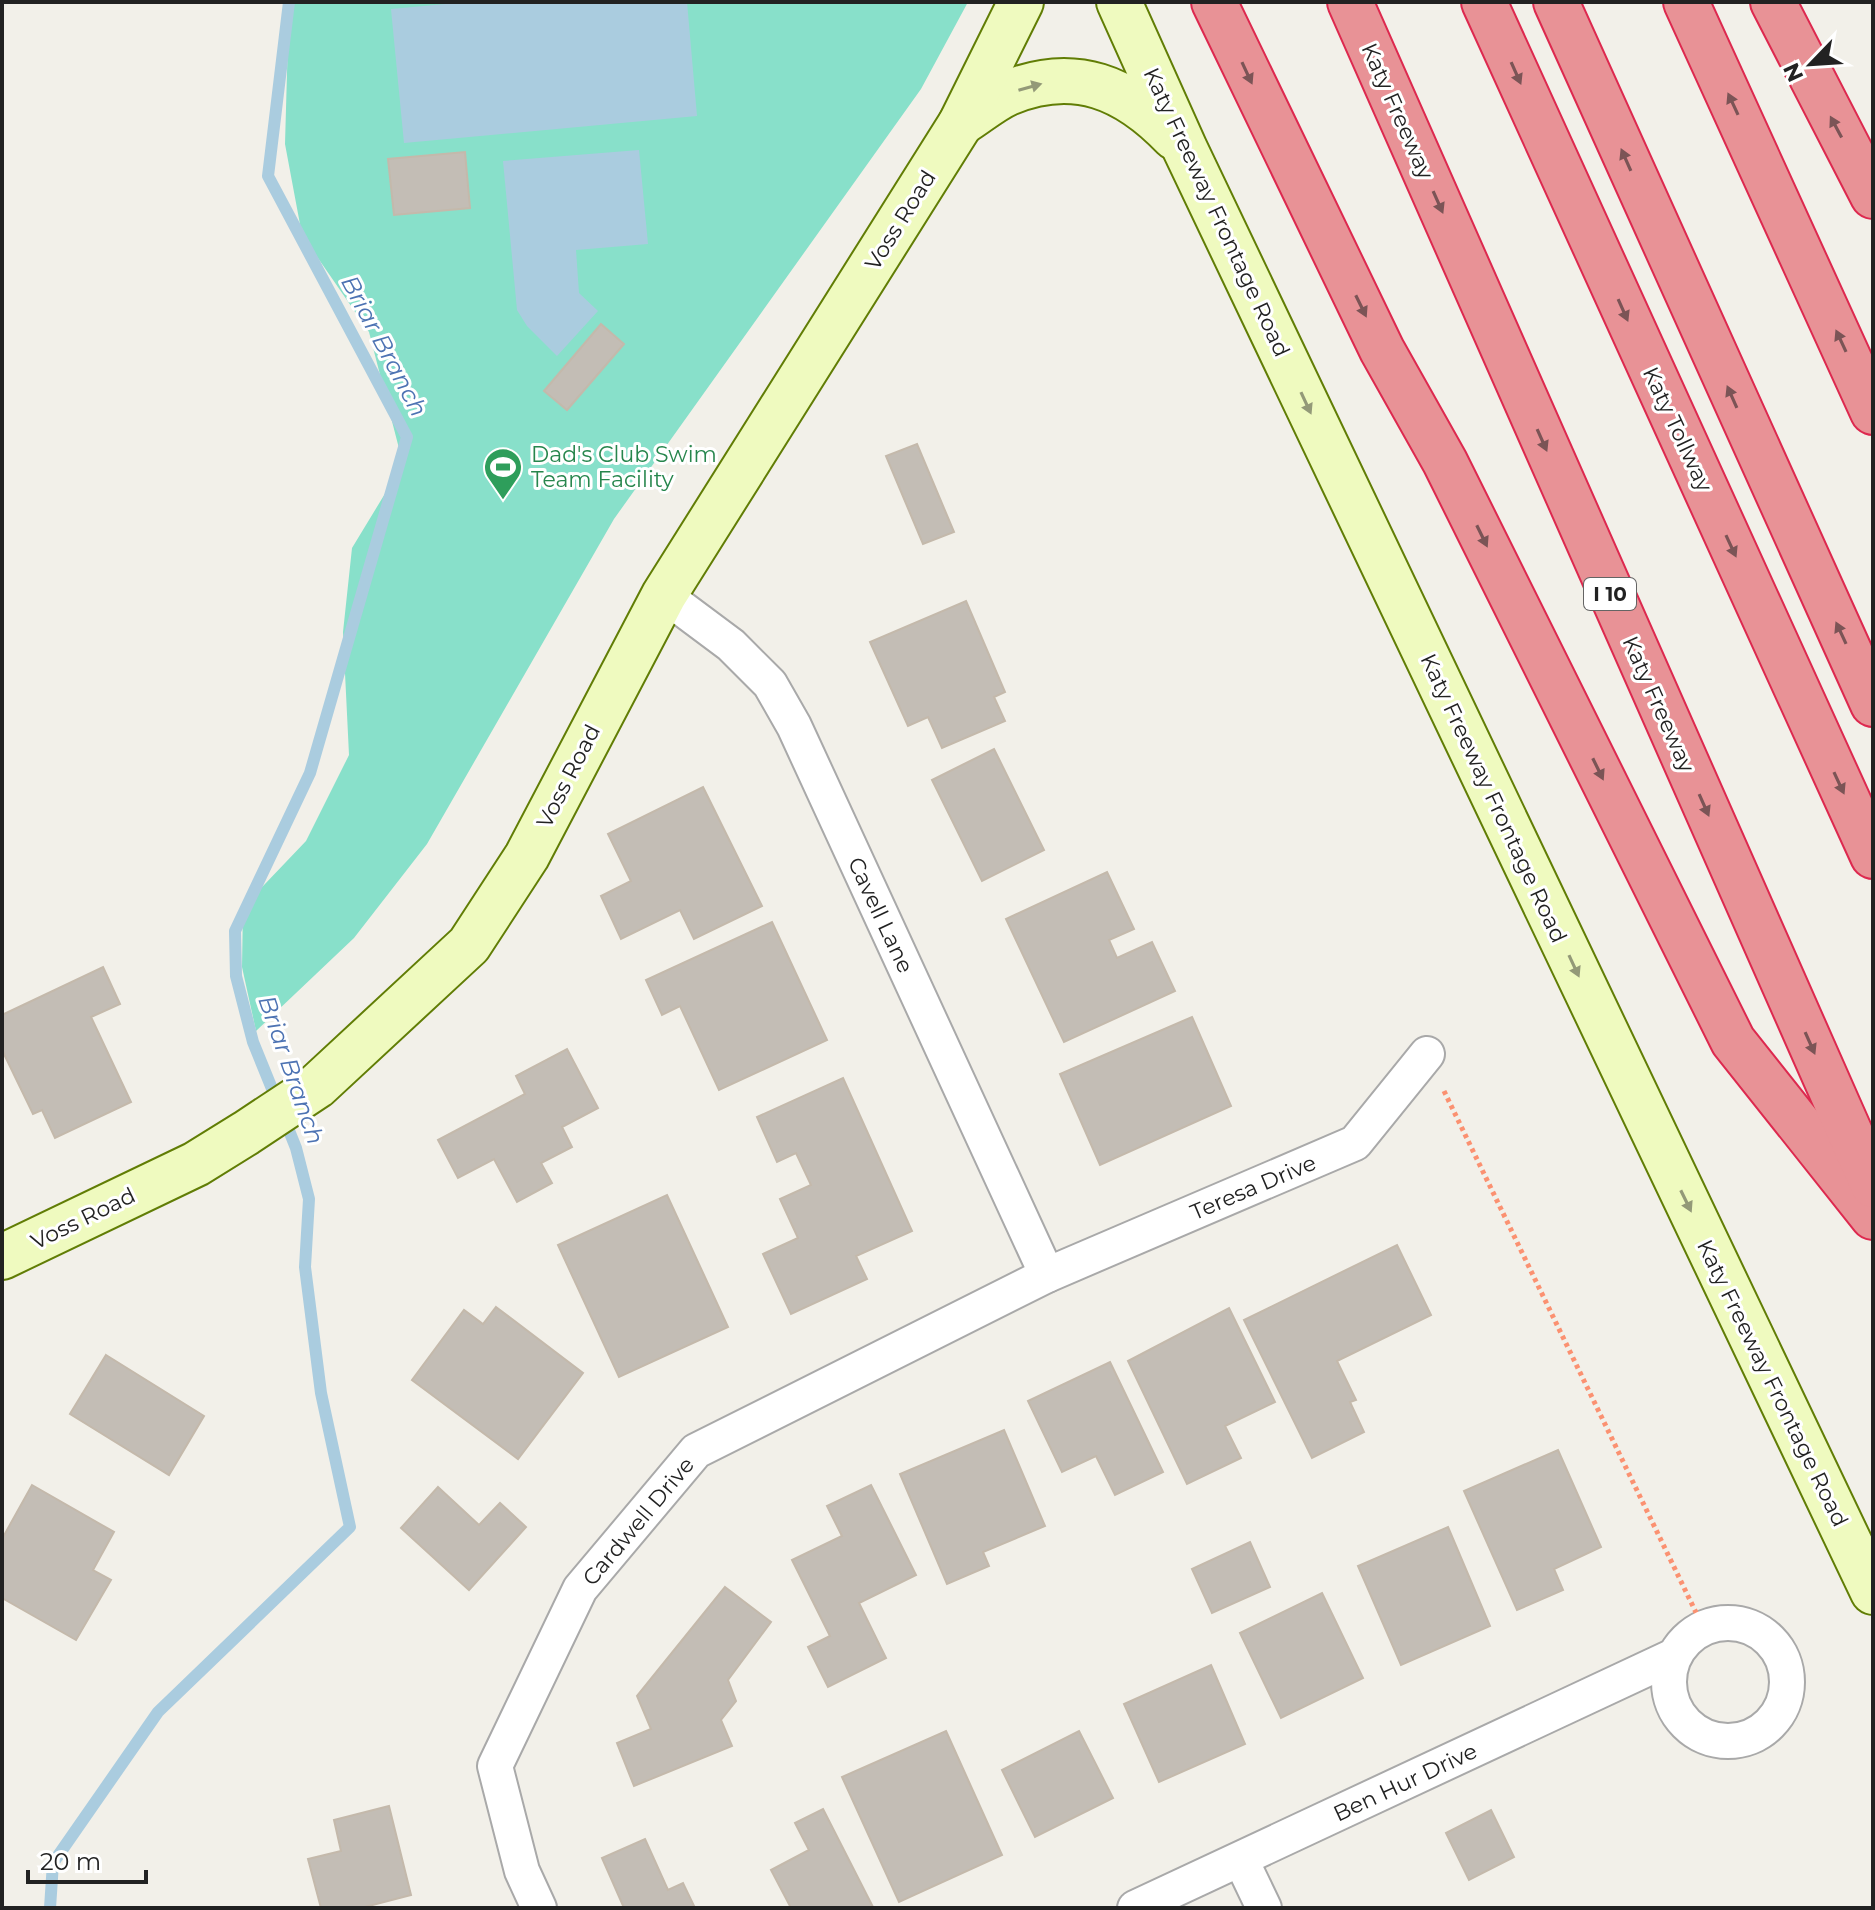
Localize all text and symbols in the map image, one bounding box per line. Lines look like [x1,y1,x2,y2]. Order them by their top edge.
north arrow [1771,24,1851,104]
street label: Katy Freeway [1355,39,1440,184]
text: N [1777,58,1809,86]
one-way arrow [1240,61,1254,84]
one-way arrow [1509,61,1523,85]
street label: Katy Freeway Frontage Road [1138,63,1296,361]
one-way arrow [1017,81,1042,93]
one-way arrow [1726,92,1740,116]
one-way arrow [1830,116,1844,138]
one-way arrow [1619,148,1633,171]
street label: Voss Road [859,165,942,275]
one-way arrow [1431,190,1444,214]
water label: Briar Branch [335,270,434,421]
one-way arrow [1354,295,1368,318]
one-way arrow [1616,298,1630,322]
one-way arrow [1834,329,1847,352]
street label: Katy Tollway [1637,363,1718,496]
one-way arrow [1726,385,1739,409]
one-way arrow [1299,391,1313,414]
one-way arrow [1535,428,1549,452]
place label: Dad's Club Swim Team Facility [531,441,717,493]
sports icon: Dad's Club Swim Team Facility [482,446,524,501]
one-way arrow [1475,525,1489,548]
one-way arrow [1724,535,1738,558]
road number: I 10 [1584,578,1636,610]
one-way arrow [1834,622,1847,645]
street label: Katy Freeway [1616,632,1701,777]
street label: Katy Freeway Frontage Road [1415,649,1573,947]
street label: Voss Road [531,720,606,833]
one-way arrow [1591,758,1605,781]
one-way arrow [1833,771,1846,795]
one-way arrow [1697,794,1711,817]
street label: Cavell Lane [842,853,919,977]
one-way arrow [1567,954,1581,978]
water label: Briar Branch [252,992,331,1148]
one-way arrow [1803,1031,1817,1055]
street label: Teresa Drive [1186,1149,1320,1226]
street label: Voss Road [27,1182,140,1255]
one-way arrow [1679,1189,1693,1212]
street label: Katy Freeway Frontage Road [1691,1235,1854,1531]
street label: Cardwell Drive [577,1452,700,1591]
street label: Ben Hur Drive [1329,1737,1481,1828]
scale bar [28,1834,146,1884]
text: 20 m [40,1847,101,1876]

